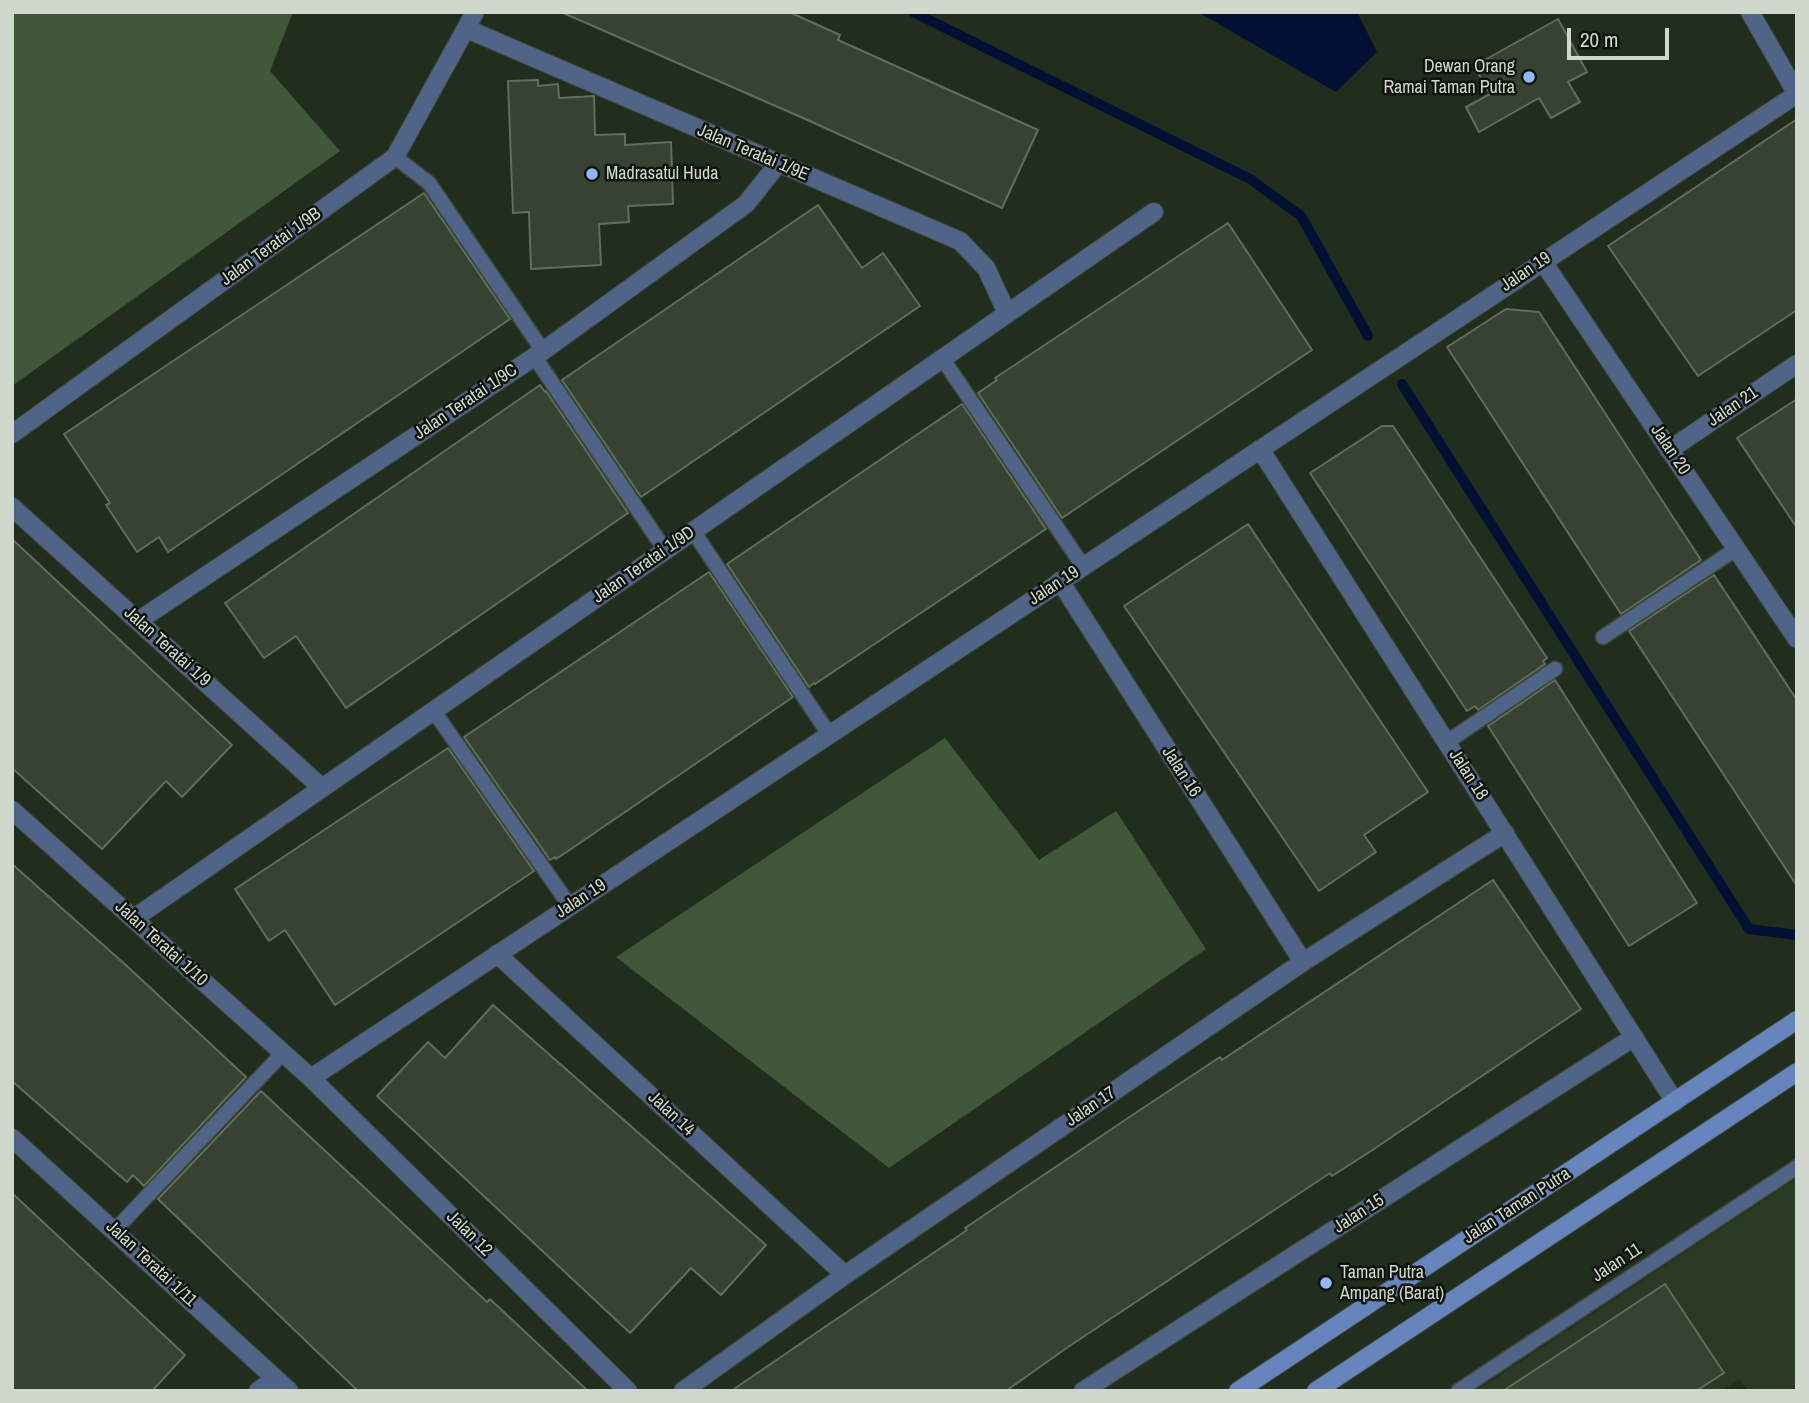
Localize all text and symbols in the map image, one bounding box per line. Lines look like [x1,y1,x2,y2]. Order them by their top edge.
scale bar [1571,14,1672,58]
text: 20 m [1580,25,1618,54]
place label: Dewan Orang Ramai Taman Putra [1383,56,1515,98]
marker: Dewan Orang Ramai Taman Putra [1521,69,1537,85]
street label: Jalan Teratai 1/9E [694,120,812,186]
place label: Madrasatul Huda [606,163,718,185]
marker: Madrasatul Huda [584,166,600,182]
street label: Jalan Teratai 1/9B [217,203,325,291]
street label: Jalan 19 [1497,247,1555,297]
street label: Jalan Teratai 1/9C [410,360,522,444]
street label: Jalan 21 [1704,382,1762,432]
street label: Jalan 20 [1645,421,1695,479]
street label: Jalan Teratai 1/9D [589,522,699,608]
street label: Jalan 19 [1025,562,1083,610]
street label: Jalan Teratai 1/9 [119,602,215,692]
street label: Jalan 16 [1157,743,1205,801]
street label: Jalan 18 [1444,746,1492,804]
street label: Jalan 19 [552,875,610,923]
street label: Jalan Teratai 1/10 [110,897,212,991]
street label: Jalan 17 [1062,1082,1120,1132]
street label: Jalan 14 [643,1087,699,1141]
street label: Jalan Taman Putra [1459,1163,1575,1249]
street label: Jalan 15 [1330,1190,1388,1238]
street label: Jalan 12 [442,1207,496,1261]
street label: Jalan Teratai 1/11 [101,1216,201,1312]
street label: Jalan 11 [1588,1239,1646,1287]
place label: Taman Putra Ampang (Barat) [1340,1262,1444,1304]
marker: Taman Putra Ampang (Barat) [1318,1275,1334,1291]

